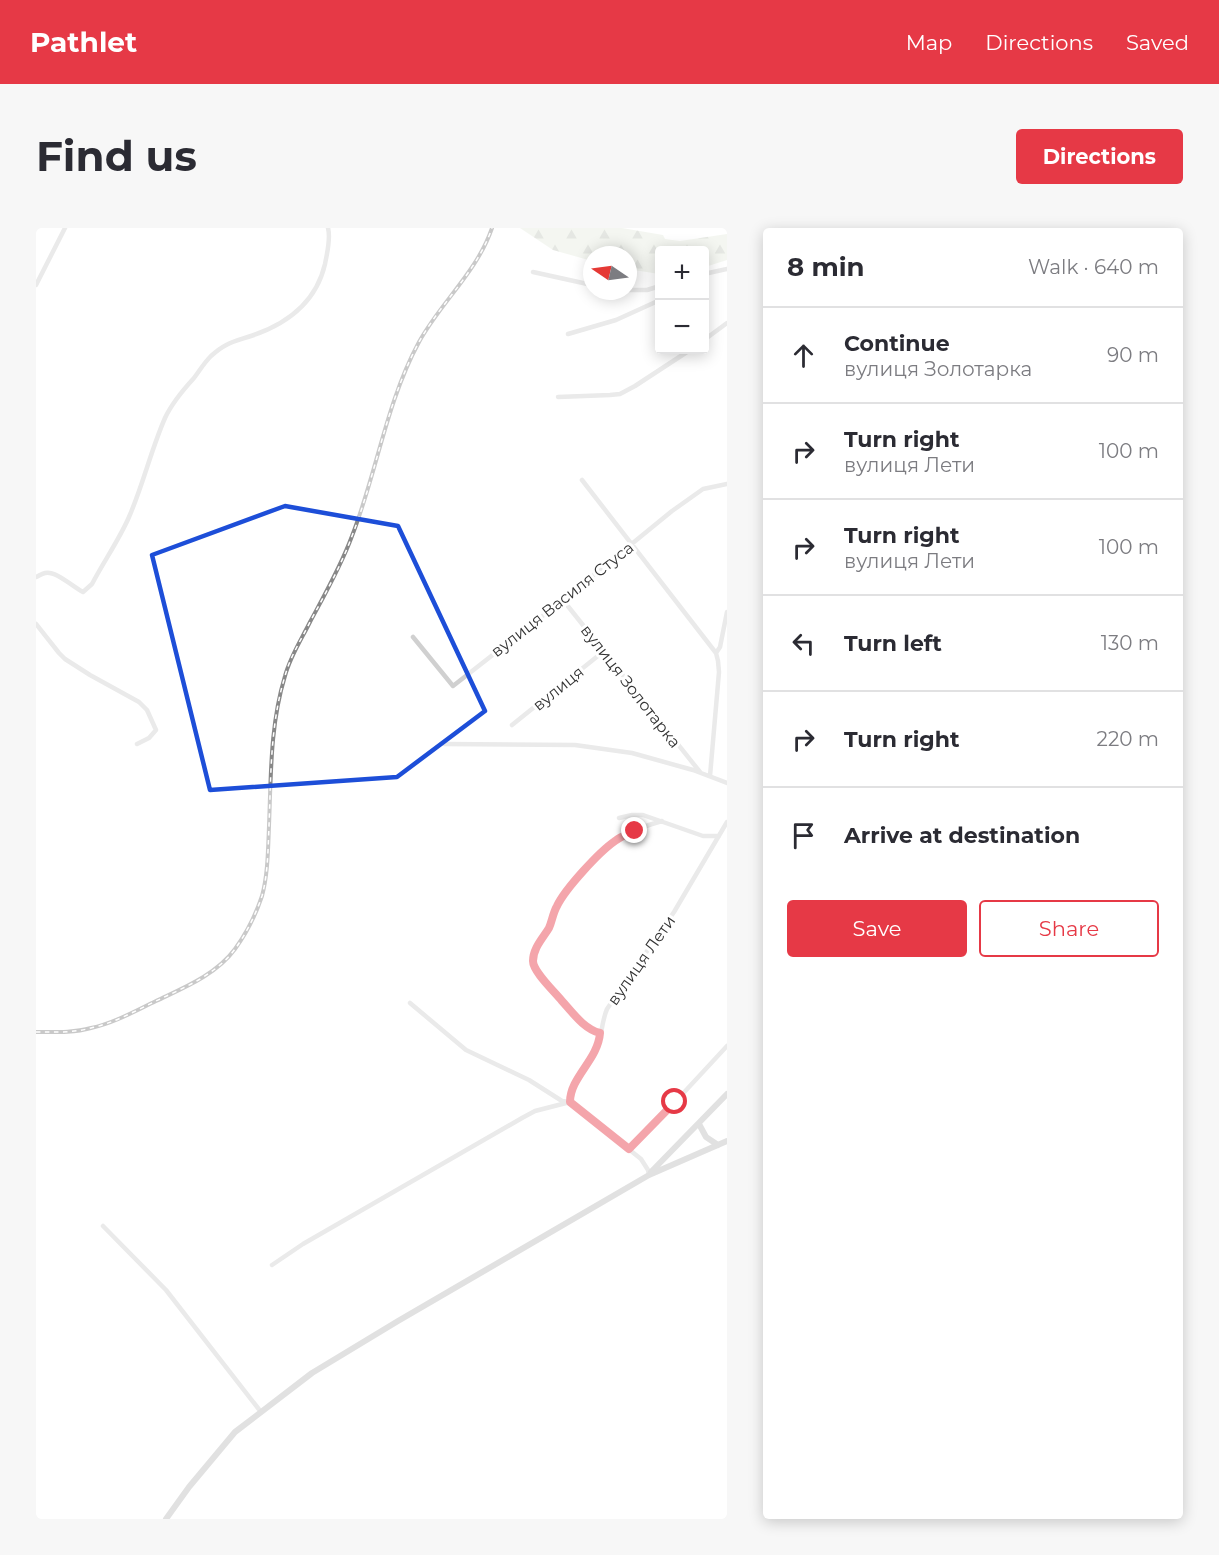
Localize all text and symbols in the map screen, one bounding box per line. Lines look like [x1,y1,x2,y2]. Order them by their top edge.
text: Pathlet [30,25,137,59]
text: Map [906,30,952,55]
text: Directions [985,30,1093,55]
text: Saved [1126,30,1189,55]
button: Directions [1016,129,1183,184]
text: Find us [36,130,197,182]
north arrow [583,246,637,300]
map controls [655,246,709,354]
button: + [655,246,709,300]
text: 8 min [787,251,865,283]
text: Walk · 640 m [1028,255,1159,279]
button: − [655,300,709,354]
text: Continue [844,330,950,357]
icon: ahead [787,339,820,372]
text: 90 m [1107,343,1159,367]
text: вулиця Золотарка [844,357,1032,381]
text: Turn right [844,426,959,453]
icon: right [787,435,820,468]
text: 100 m [1099,439,1159,463]
text: вулиця Лети [844,453,975,477]
text: Turn right [844,522,959,549]
icon: right [787,531,820,564]
text: 100 m [1099,535,1159,559]
street label: вулиця Василя Стуса [487,538,637,661]
text: вулиця Лети [844,549,975,573]
street label: вулиця Золотарка [577,621,684,752]
icon: left [787,627,820,660]
text: Turn left [844,630,942,657]
text: 130 m [1101,631,1159,655]
street label: вулиця [529,662,588,715]
icon: right [787,723,820,756]
text: Turn right [844,726,959,753]
text: 220 m [1097,727,1159,751]
route end [621,817,647,843]
icon: arrive [787,819,820,852]
text: Arrive at destination [844,822,1080,849]
button: Save [787,900,967,957]
button: Share [979,900,1159,957]
street label: вулиця Лети [604,912,679,1009]
route start [661,1088,687,1114]

